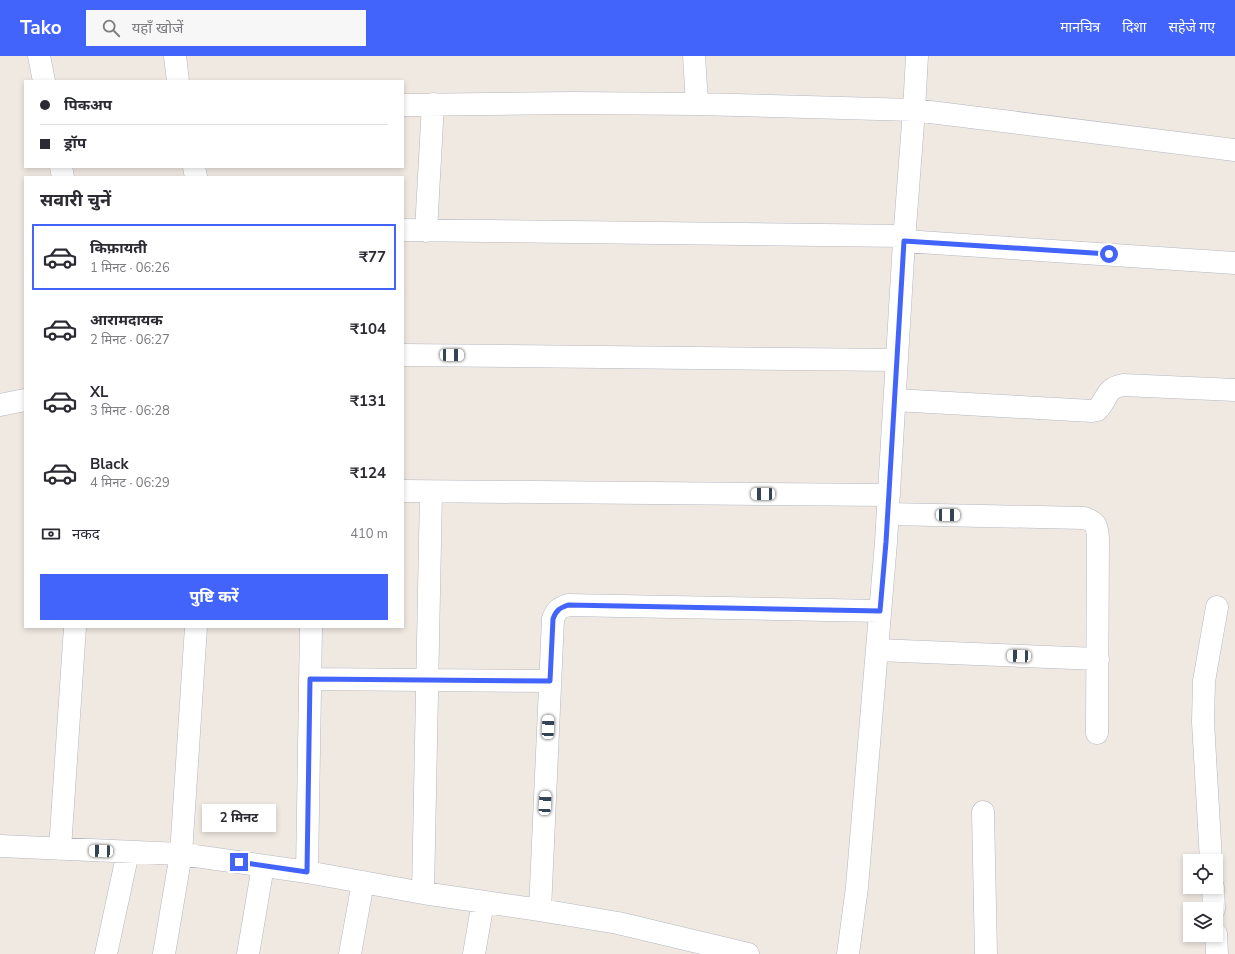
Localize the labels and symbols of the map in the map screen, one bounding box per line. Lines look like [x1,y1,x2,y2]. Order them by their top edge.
route start [1100,245,1118,263]
car [440,349,464,361]
car [751,488,775,500]
car [936,509,960,521]
car [1007,650,1031,662]
car [542,715,554,739]
car [538,791,552,815]
callout: 2 मिनट [202,804,276,832]
car [89,845,113,857]
route end [230,853,248,871]

